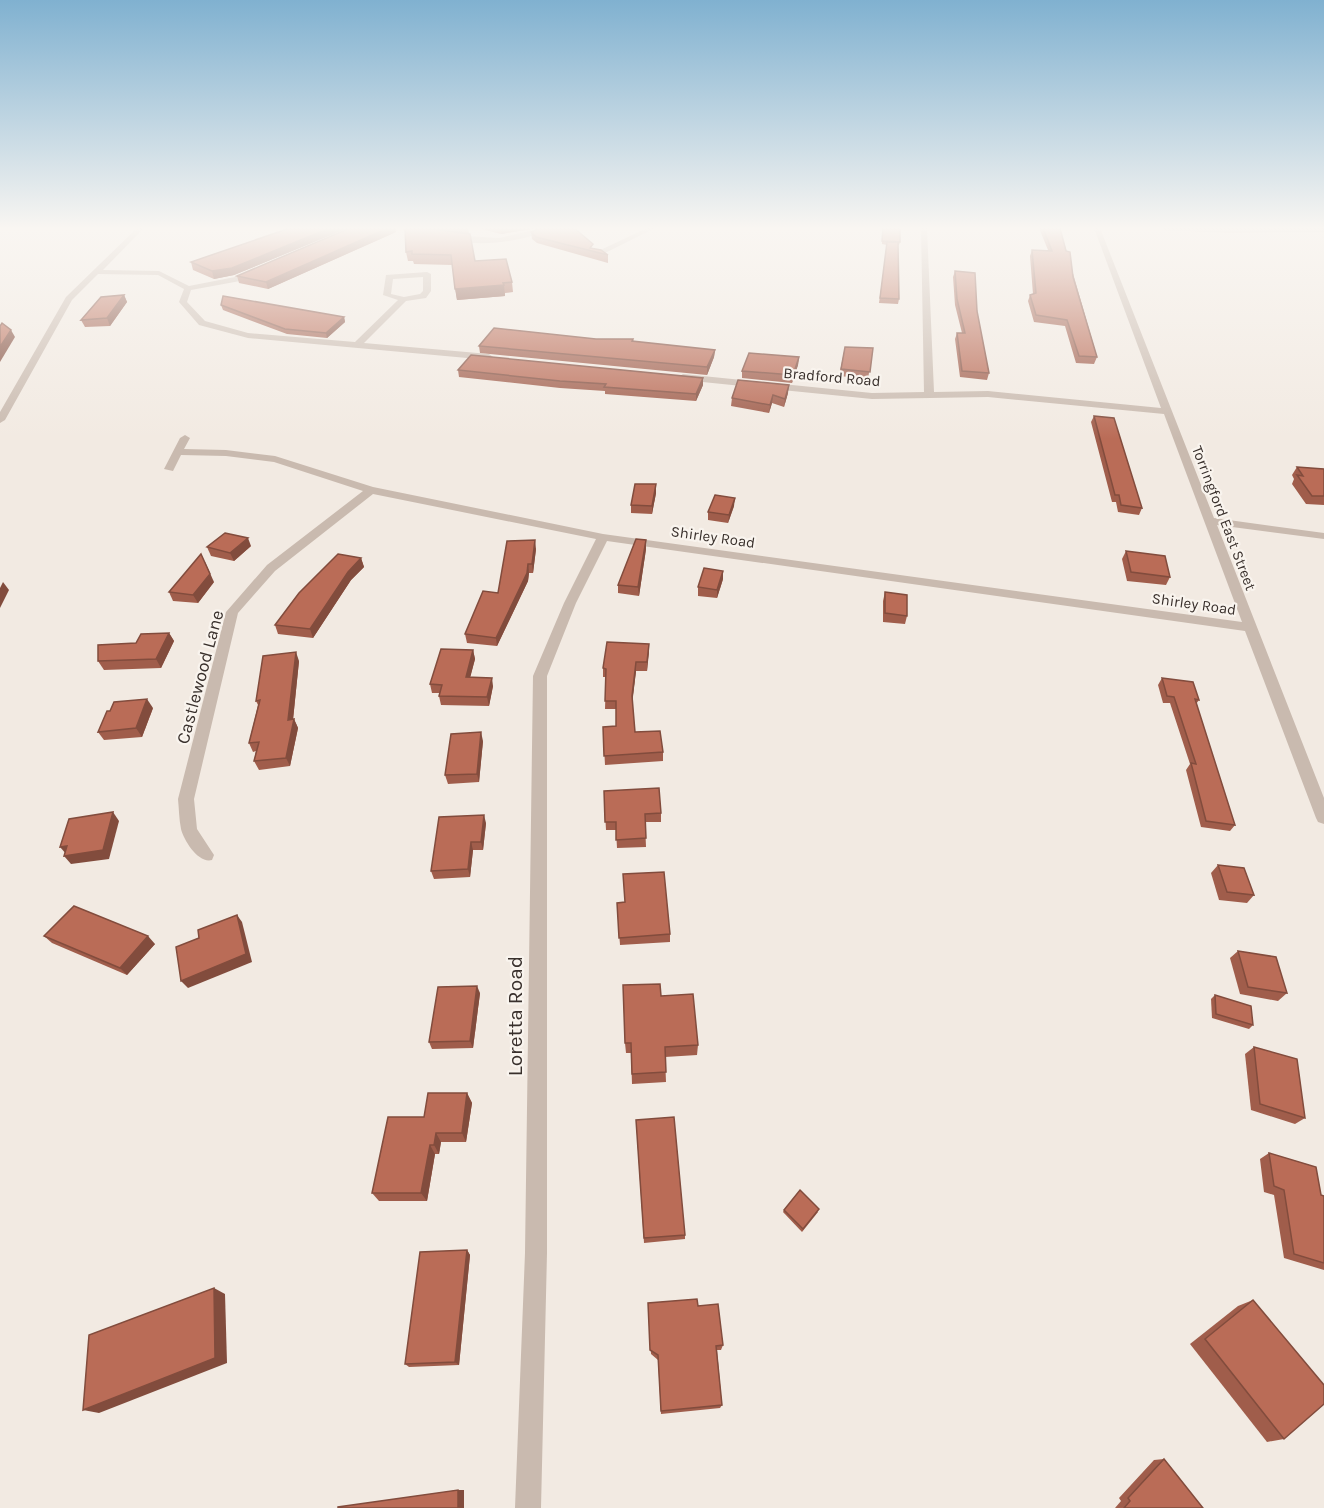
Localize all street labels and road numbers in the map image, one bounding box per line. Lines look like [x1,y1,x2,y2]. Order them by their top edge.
street label: Bradford Road [783,364,881,390]
street label: Torringford East Street [1188,443,1260,593]
street label: Shirley Road [670,522,756,552]
street label: Shirley Road [1151,589,1237,619]
street label: Castlewood Lane [172,608,228,746]
street label: Loretta Road [503,956,527,1076]

